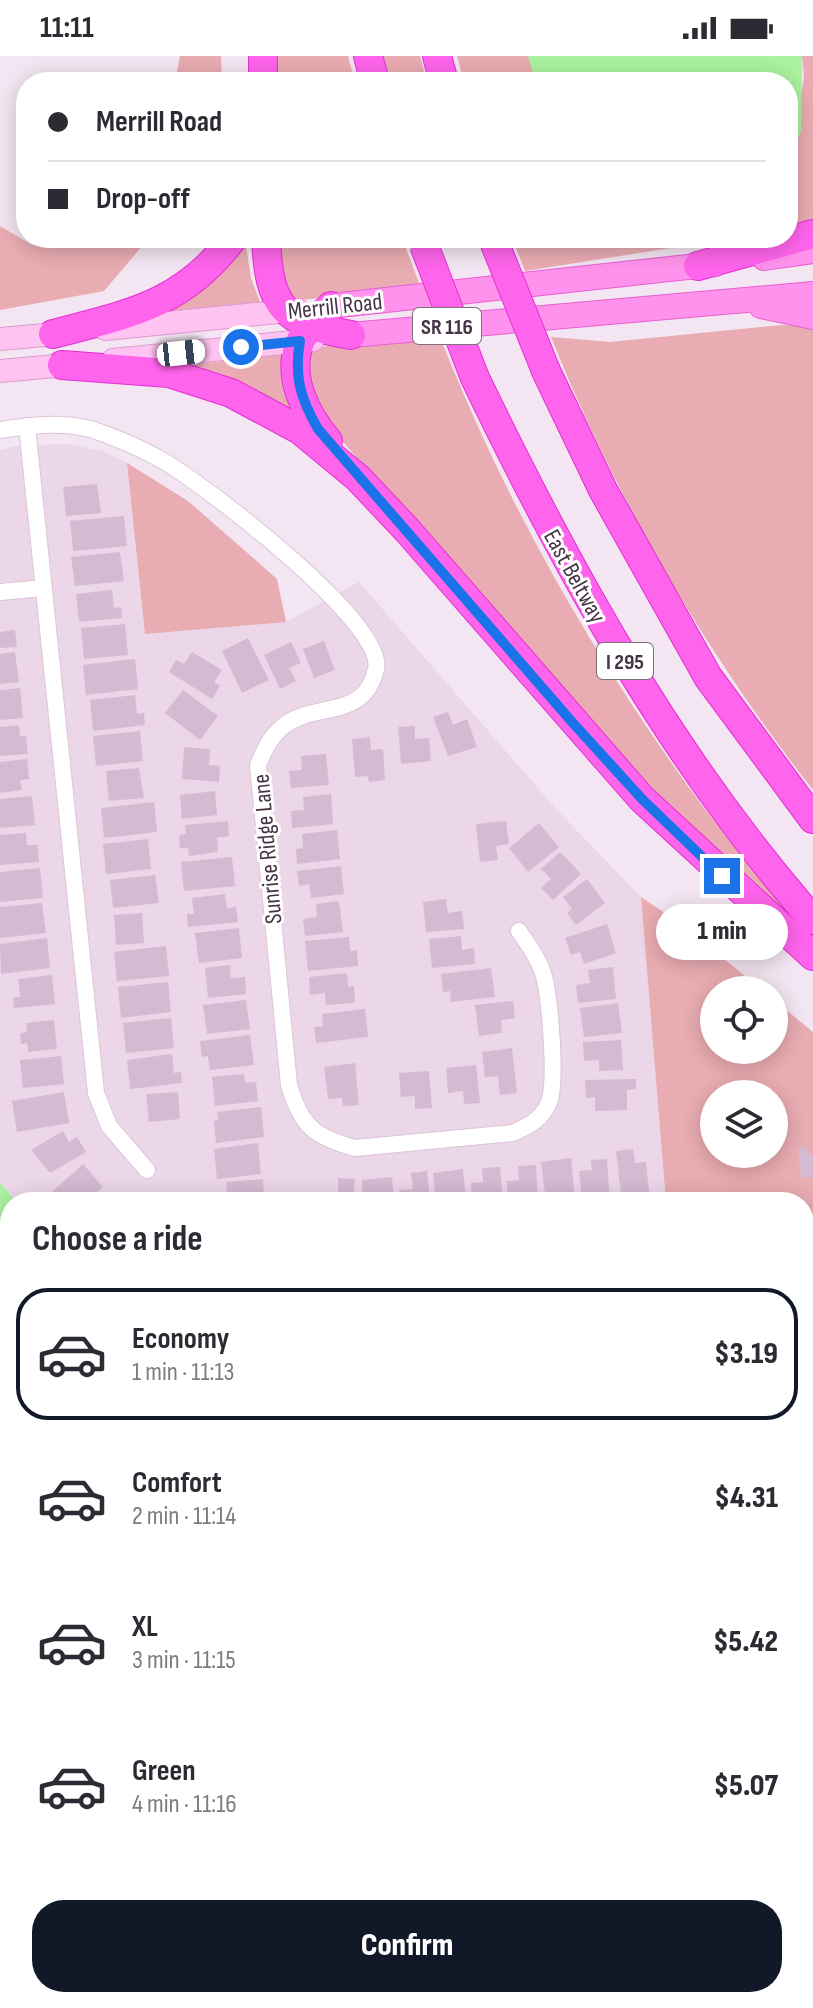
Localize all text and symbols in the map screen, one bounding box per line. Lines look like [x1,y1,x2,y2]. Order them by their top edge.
text: 11:11 [40,10,94,46]
text: Merrill Road [96,104,222,140]
text: Drop-off [96,181,190,217]
street label: Merrill Road [286,287,384,326]
road number: SR 116 [413,308,481,344]
route start [223,329,259,365]
car [156,339,206,367]
street label: East Beltway [537,525,612,628]
road number: I 295 [597,643,653,679]
street label: Sunrise Ridge Lane [246,773,289,925]
route end [704,858,740,894]
callout: 1 min [656,904,788,960]
text: 1 min [697,916,747,947]
map controls [700,976,788,1168]
button: locate [700,976,788,1064]
button: layers [700,1080,788,1168]
text: Choose a ride [32,1218,203,1261]
icon: car [36,1318,108,1390]
text: Economy [132,1321,229,1357]
text: $3.19 [714,1336,778,1372]
text: 1 min · 11:13 [132,1357,234,1388]
icon: car [36,1462,108,1534]
text: Comfort [132,1465,222,1501]
text: $4.31 [714,1480,778,1516]
text: 2 min · 11:14 [132,1501,236,1532]
icon: car [36,1606,108,1678]
text: XL [132,1609,158,1645]
text: $5.42 [713,1624,778,1660]
text: 3 min · 11:15 [132,1645,236,1676]
icon: car [36,1750,108,1822]
text: Green [132,1753,196,1789]
text: $5.07 [714,1768,778,1804]
text: 4 min · 11:16 [132,1789,237,1820]
button: Confirm [32,1900,782,1992]

